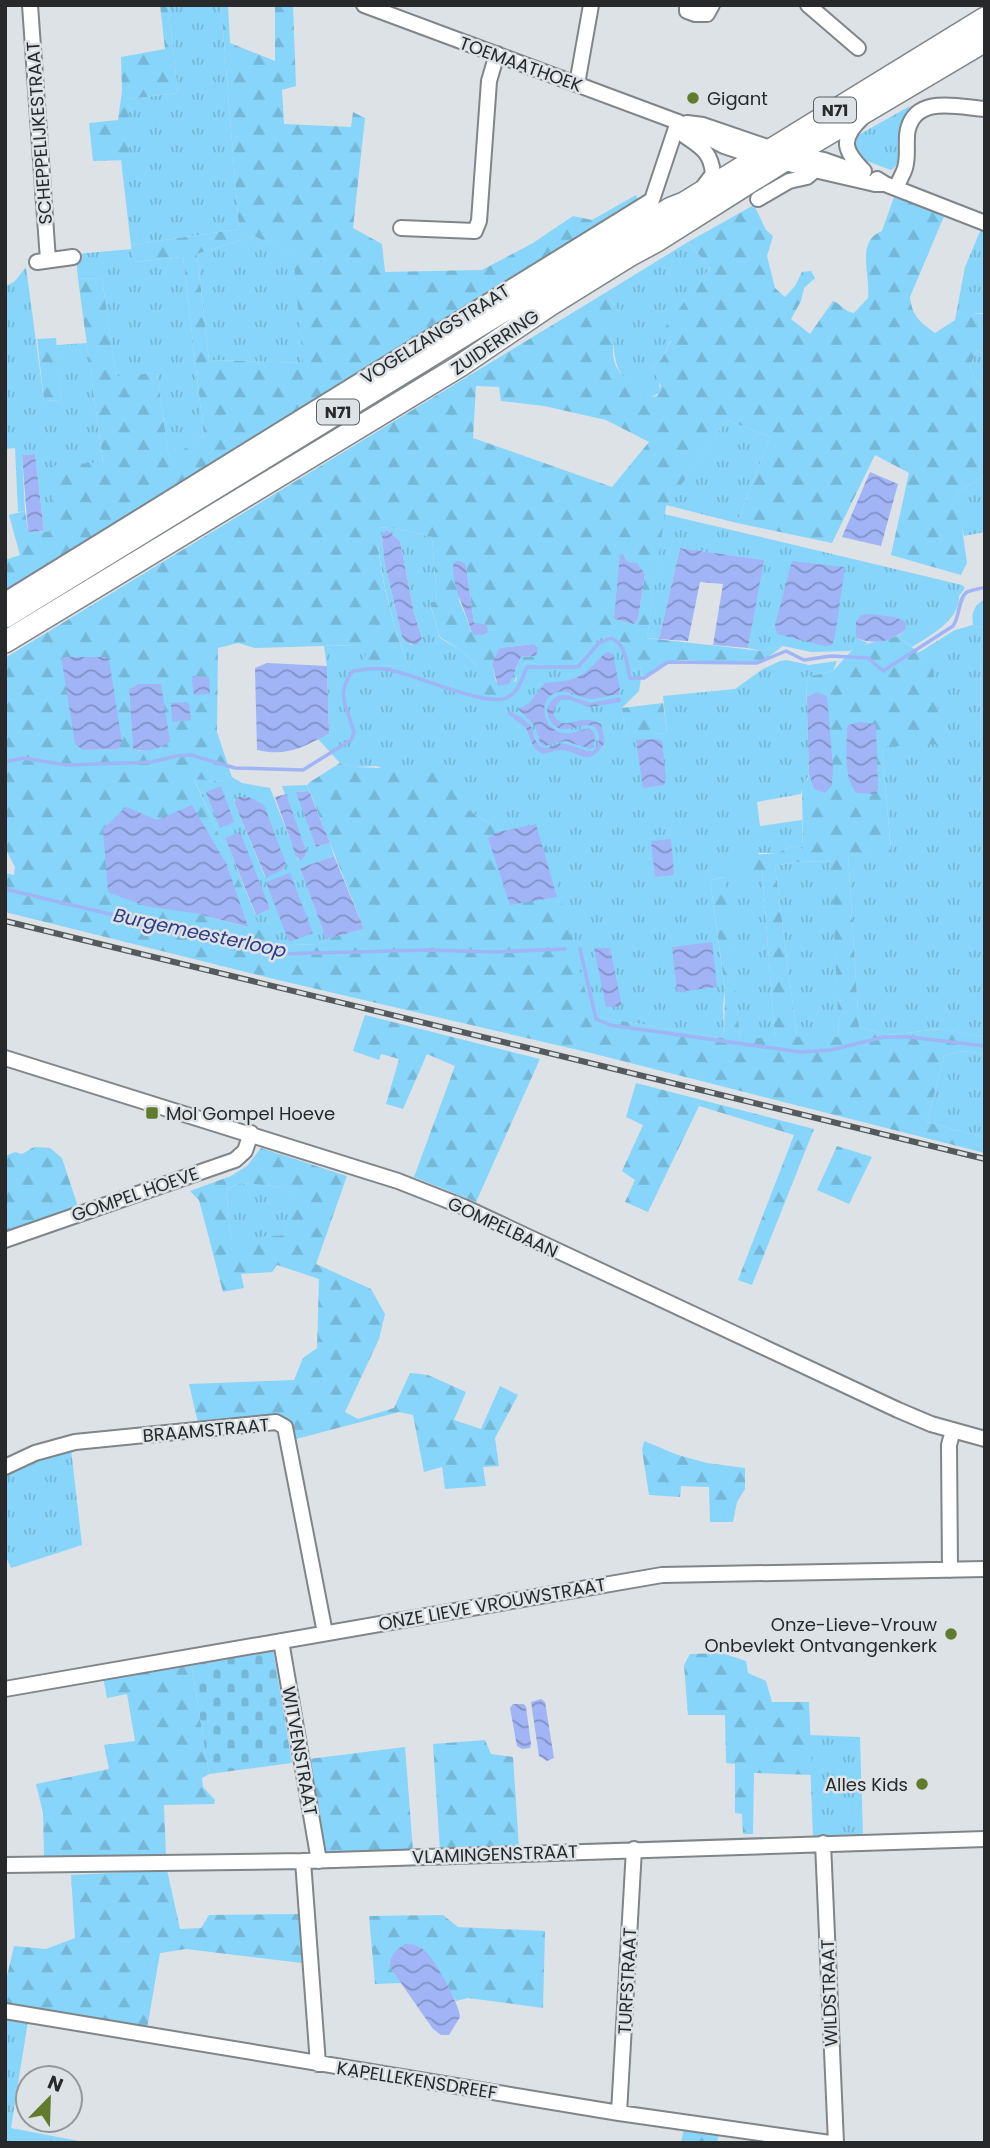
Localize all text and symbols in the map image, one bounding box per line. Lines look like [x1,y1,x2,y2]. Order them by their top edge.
street label: TOEMAATHOEK [456,30,586,98]
street label: SCHEPPELIJKESTRAAT [20,40,58,225]
place label: Gigant [707,86,768,111]
marker: Gigant [685,90,701,106]
road number: N71 [814,97,856,122]
street label: VOGELZANGSTRAAT [356,278,514,390]
street label: ZUIDERRING [446,303,544,381]
road number: N71 [317,400,359,424]
water label: Burgemeesterloop [111,901,289,965]
place label: Mol Gompel Hoeve [166,1101,335,1126]
marker: Mol Gompel Hoeve [144,1105,160,1121]
street label: GOMPEL HOEVE [68,1161,202,1227]
street label: GOMPELBAAN [444,1191,562,1263]
street label: BRAAMSTRAAT [142,1412,271,1448]
street label: ONZE LIEVE VROUWSTRAAT [376,1572,608,1636]
place label: Onze-Lieve-Vrouw Onbevlekt Ontvangenkerk [704,1612,938,1658]
marker: Onze-Lieve-Vrouw Onbevlekt Ontvangenkerk [943,1626,959,1642]
street label: WITVENSTRAAT [276,1684,324,1818]
place label: Alles Kids [825,1772,908,1797]
marker: Alles Kids [914,1776,930,1792]
street label: VLAMINGENSTRAAT [412,1839,579,1869]
street label: TURFSTRAAT [612,1927,642,2035]
street label: WILDSTRAAT [815,1938,843,2047]
street label: KAPELLEKENSDREEF [335,2055,499,2105]
north arrow [14,2064,84,2134]
text: N [44,2069,67,2099]

